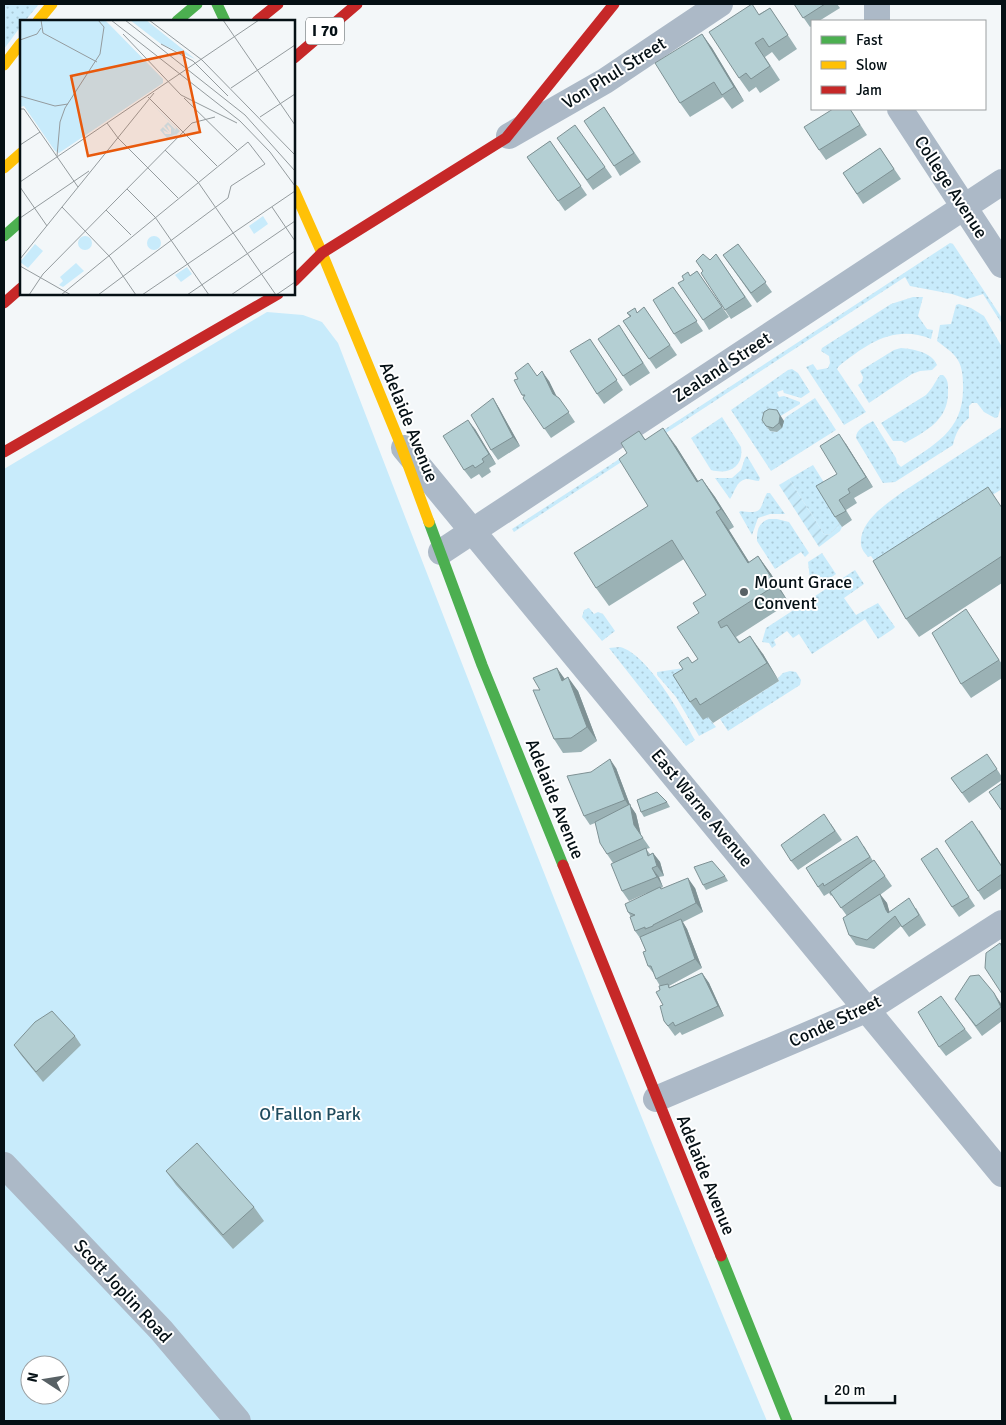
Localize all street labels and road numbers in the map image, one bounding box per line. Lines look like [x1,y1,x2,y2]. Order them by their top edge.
road number: I 70 [306,18,344,44]
street label: Von Phul Street [558,32,670,114]
street label: College Avenue [910,131,992,243]
street label: Zealand Street [669,327,775,407]
street label: Adelaide Avenue [375,359,443,485]
street label: Adelaide Avenue [521,736,589,862]
street label: East Warne Avenue [646,745,758,871]
street label: Conde Street [785,990,885,1052]
street label: Adelaide Avenue [672,1112,740,1238]
street label: Scott Joplin Road [69,1235,177,1347]

